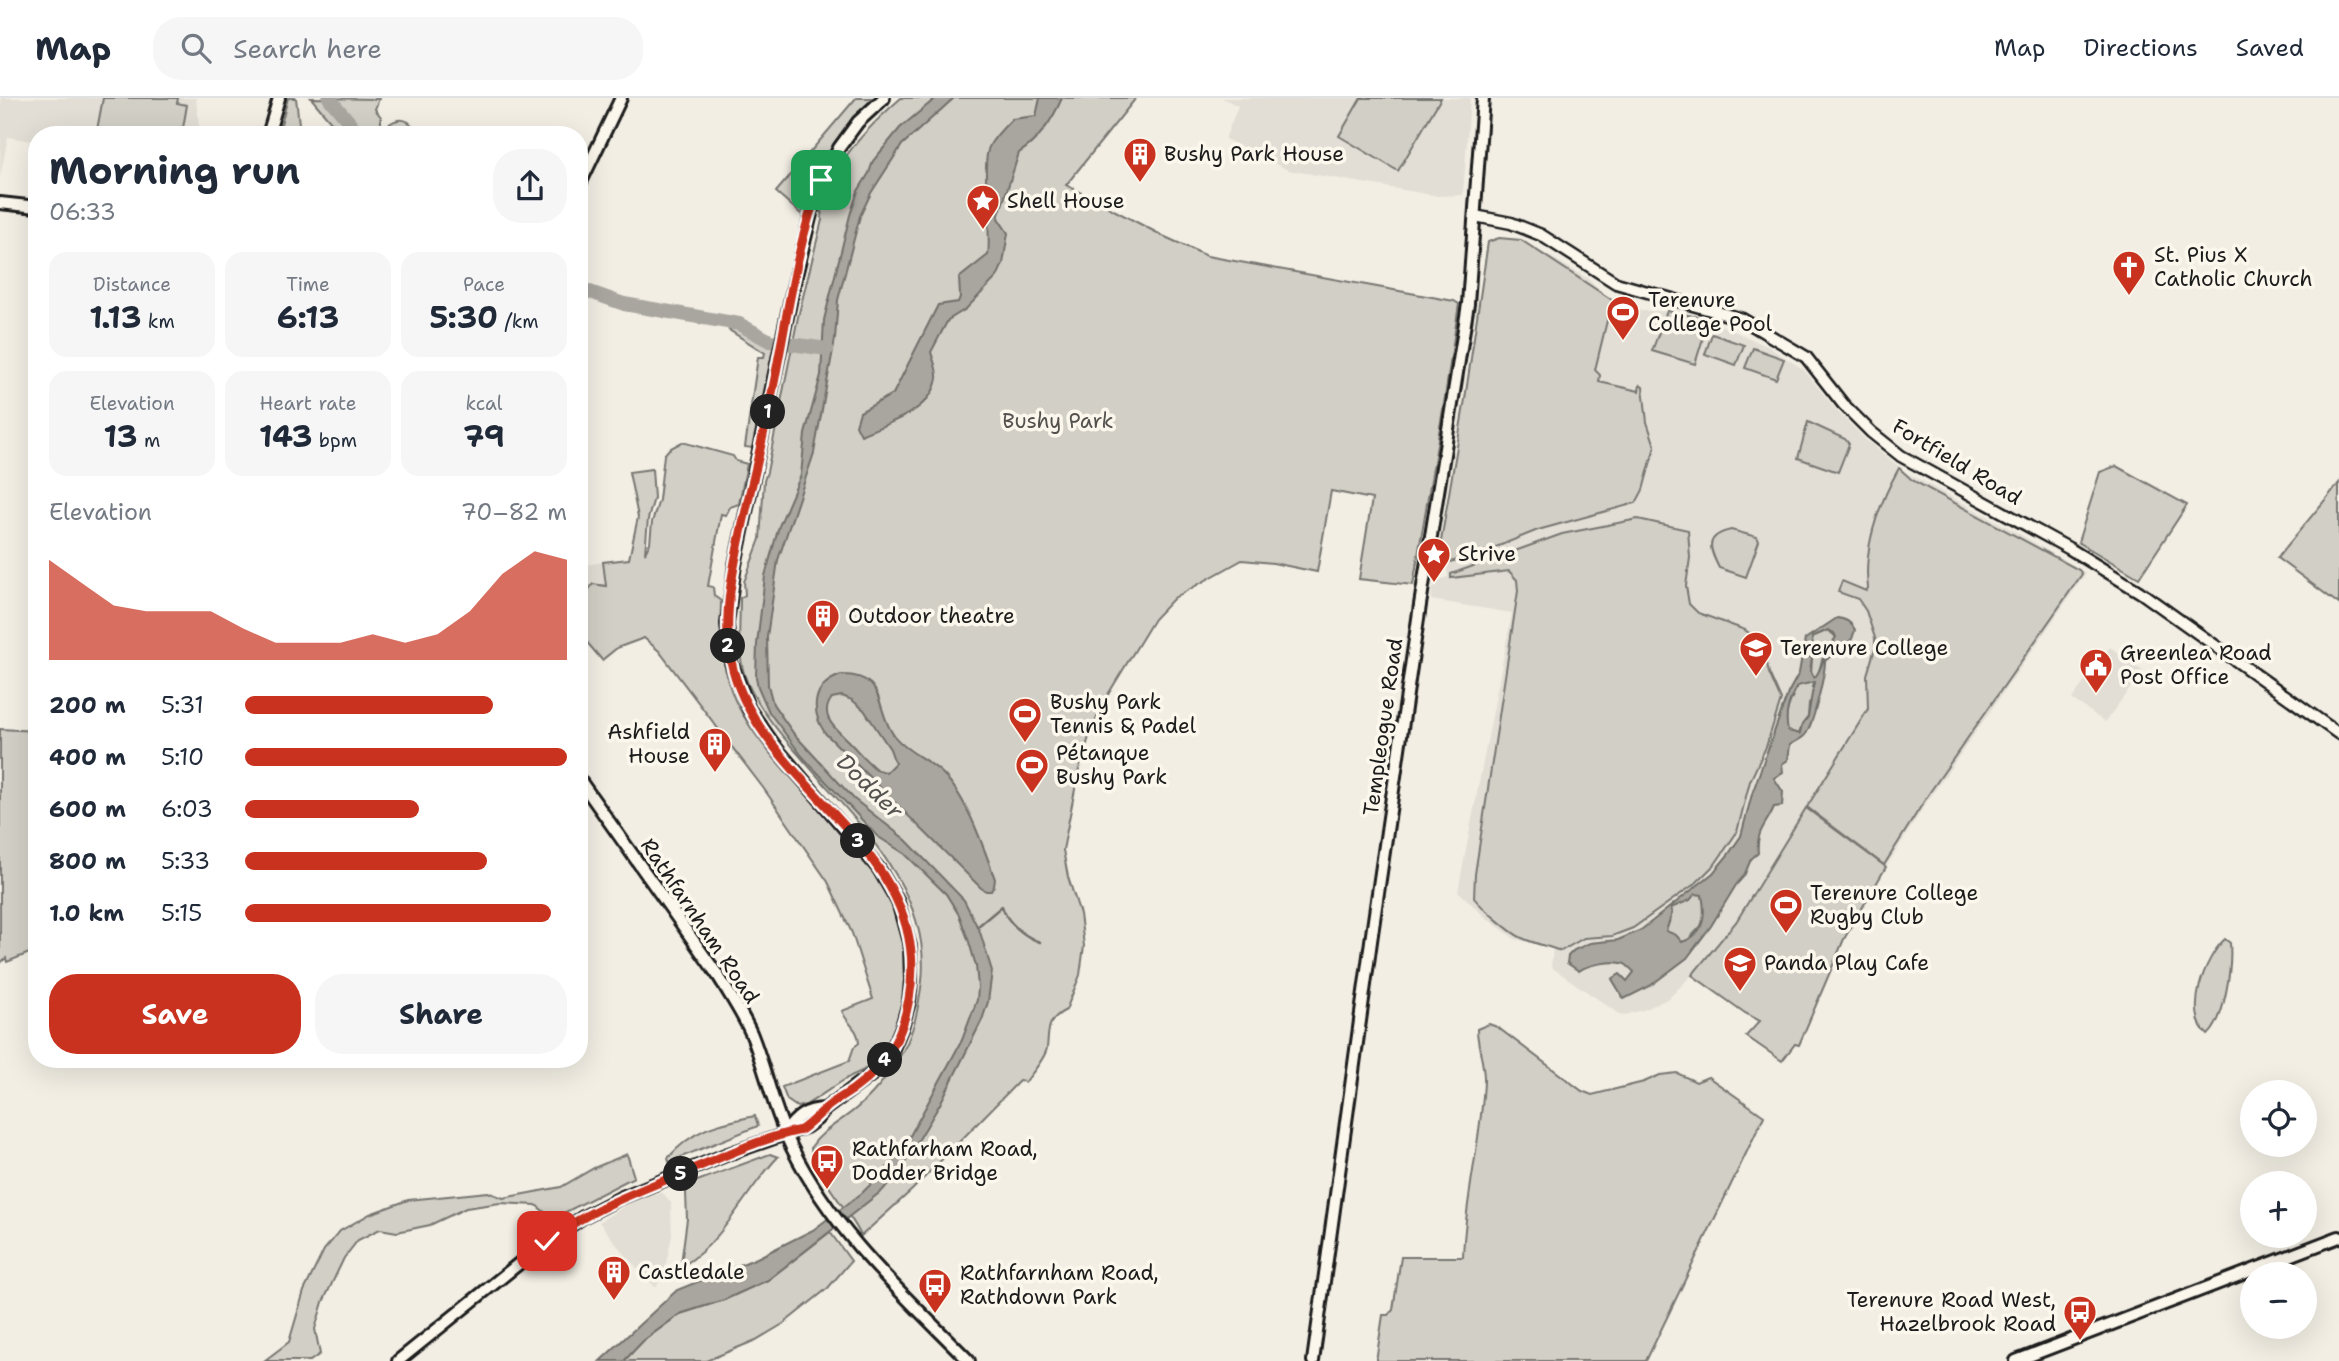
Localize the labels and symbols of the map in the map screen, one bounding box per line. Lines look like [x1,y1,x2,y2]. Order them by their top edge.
building icon: Bushy Park House [1121,135,1159,184]
place label: Bushy Park House [1164,140,1344,168]
pin [791,150,851,210]
place icon: Shell House [964,182,1002,231]
place label: Shell House [1007,187,1125,215]
place label: St. Pius X Catholic Church [2154,241,2313,293]
church icon: St. Pius X Catholic Church [2110,248,2148,297]
place label: Terenure College Pool [1648,286,1773,338]
sports icon: Terenure College Pool [1604,293,1642,342]
pin: 1 [750,394,786,430]
park label: Bushy Park [1002,407,1114,435]
street label: Fortfield Road [1887,412,2027,512]
place icon: Strive [1415,535,1453,584]
place label: Strive [1458,540,1516,568]
building icon: Outdoor theatre [804,597,842,646]
place label: Outdoor theatre [848,602,1015,630]
pin: 2 [710,628,746,664]
school or university icon: Terenure College [1737,629,1775,678]
place label: Terenure College [1780,634,1948,662]
street label: Templeogue Road [1357,636,1409,818]
place label: Greenlea Road Post Office [2120,639,2272,691]
public building icon: Greenlea Road Post Office [2077,646,2115,695]
place label: Bushy Park Tennis & Padel [1050,688,1197,740]
sports icon: Bushy Park Tennis & Padel [1006,695,1044,744]
place label: Ashfield House [607,718,690,770]
building icon: Ashfield House [696,725,734,774]
place label: Pétanque Bushy Park [1056,739,1167,791]
sports icon: Pétanque Bushy Park [1013,746,1051,795]
water label: Dodder [830,747,911,826]
pin: 3 [840,824,876,858]
street label: Rathfarnham Road [634,833,766,1009]
place label: Terenure College Rugby Club [1810,879,1978,931]
sports icon: Terenure College Rugby Club [1767,886,1805,935]
school or university icon: Panda Play Cafe [1721,944,1759,993]
place label: Panda Play Cafe [1764,949,1929,977]
pin: 4 [868,1042,903,1077]
place label: Rathfarham Road, Dodder Bridge [852,1135,1038,1187]
bus stop icon: Rathfarham Road, Dodder Bridge [808,1142,846,1191]
pin: 5 [664,1156,698,1192]
pin [517,1211,577,1271]
building icon: Castledale [595,1253,633,1302]
place label: Castledale [638,1258,745,1286]
place label: Rathfarnham Road, Rathdown Park [960,1259,1159,1311]
bus stop icon: Rathfarnham Road, Rathdown Park [916,1266,954,1315]
place label: Terenure Road West, Hazelbrook Road [1846,1286,2056,1338]
bus stop icon: Terenure Road West, Hazelbrook Road [2061,1293,2099,1342]

